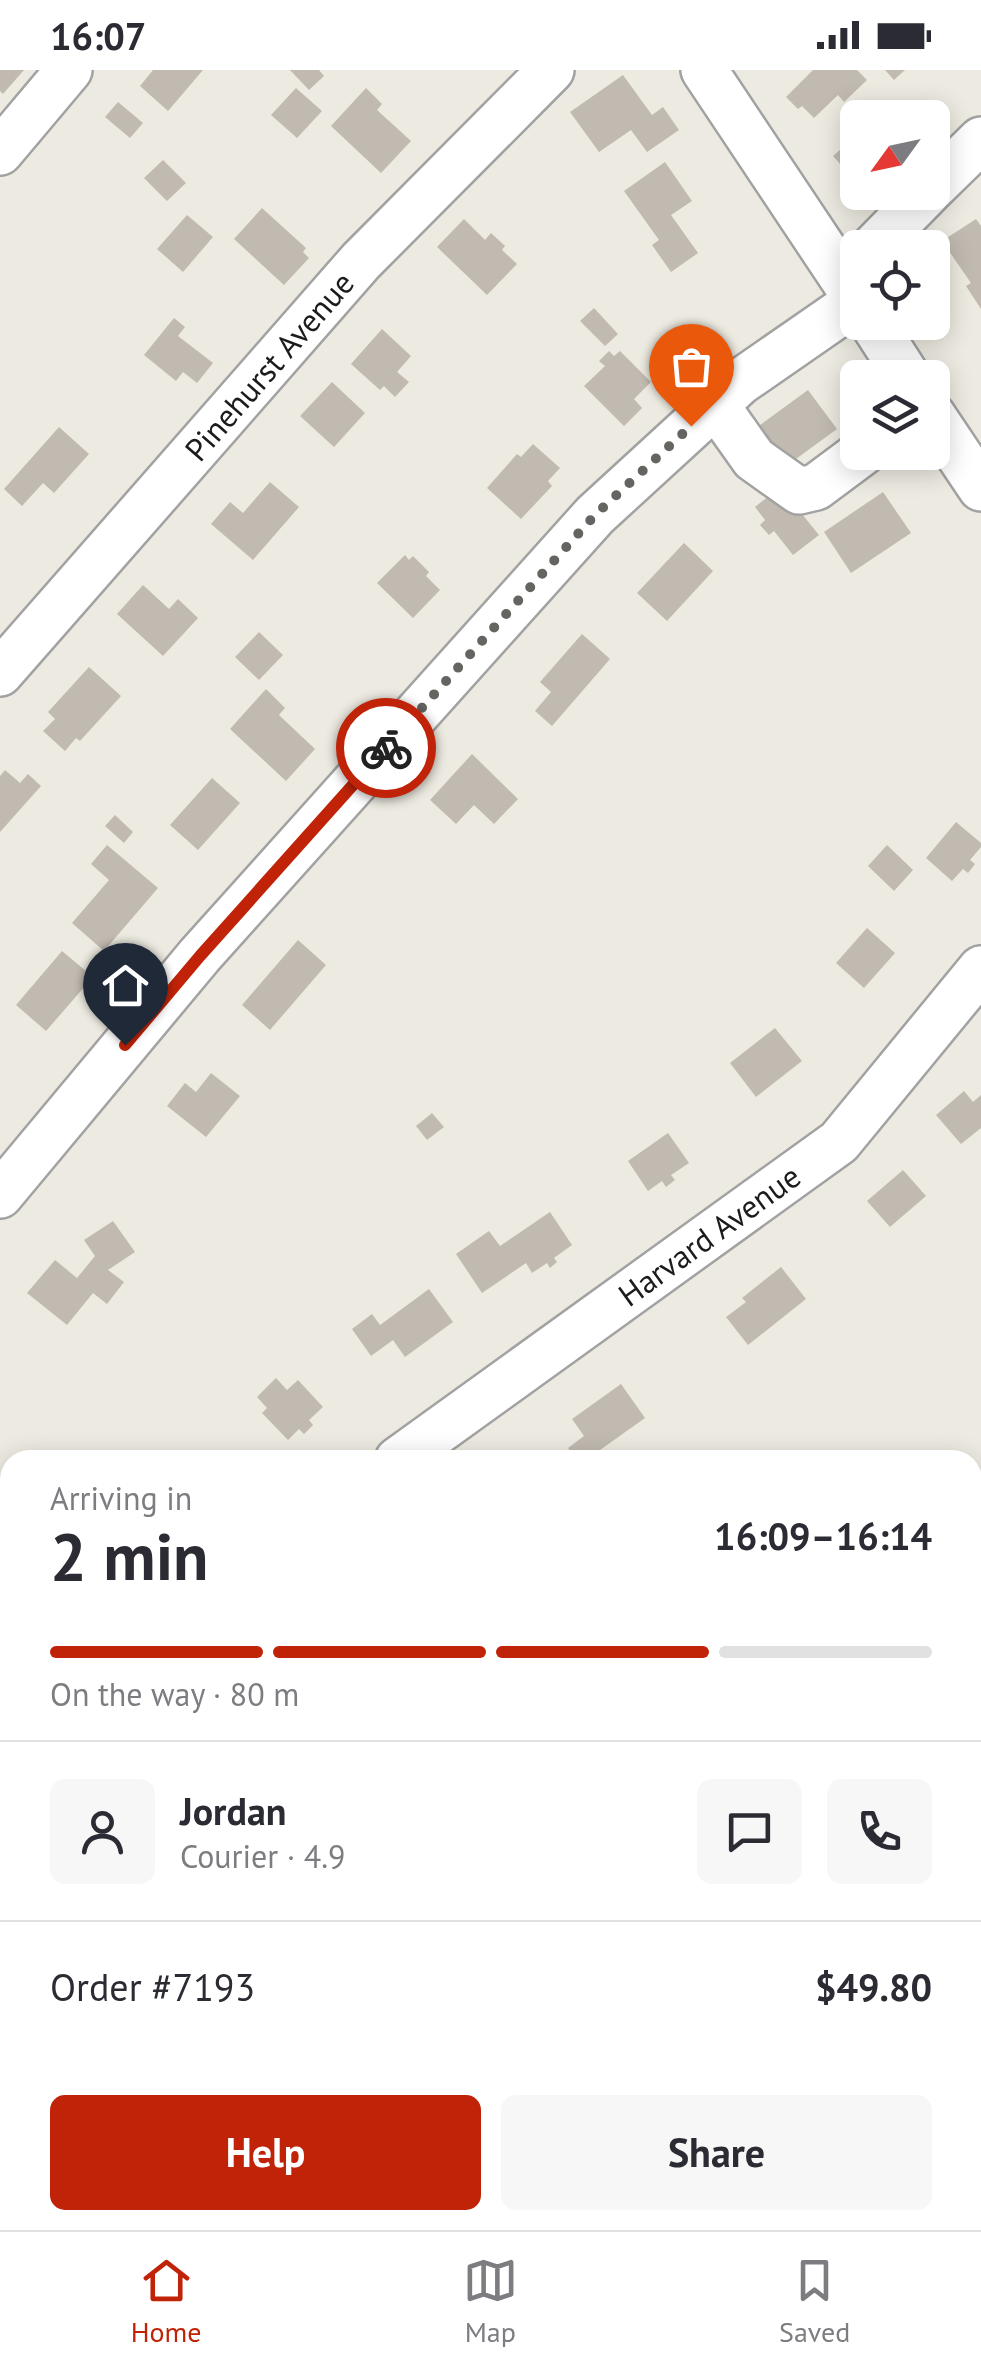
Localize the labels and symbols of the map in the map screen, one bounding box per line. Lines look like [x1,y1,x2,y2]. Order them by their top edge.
north arrow [840,100,950,210]
street label: Pinehurst Avenue [175,263,363,469]
pin [649,324,734,427]
courier [336,698,436,798]
pin [83,943,168,1046]
street label: Harvard Avenue [610,1155,808,1315]

